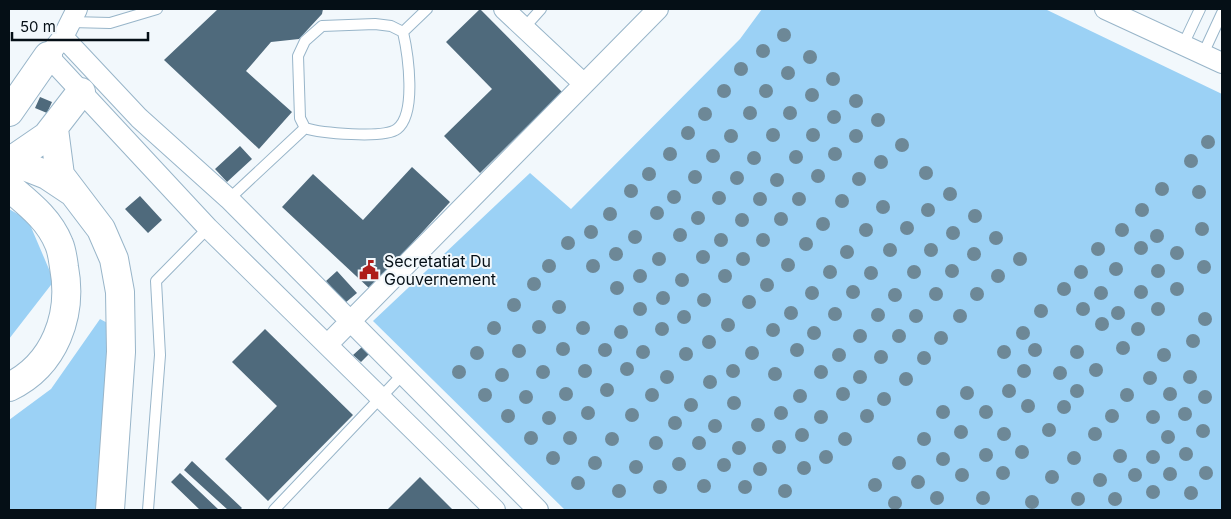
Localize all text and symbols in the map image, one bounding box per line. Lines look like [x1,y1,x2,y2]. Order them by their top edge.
scale bar [12,10,149,42]
text: 50 m [20,17,56,36]
place label: Secretatiat Du Gouvernement [384,251,496,289]
public building icon: Secretatiat Du Gouvernement [358,259,380,281]

